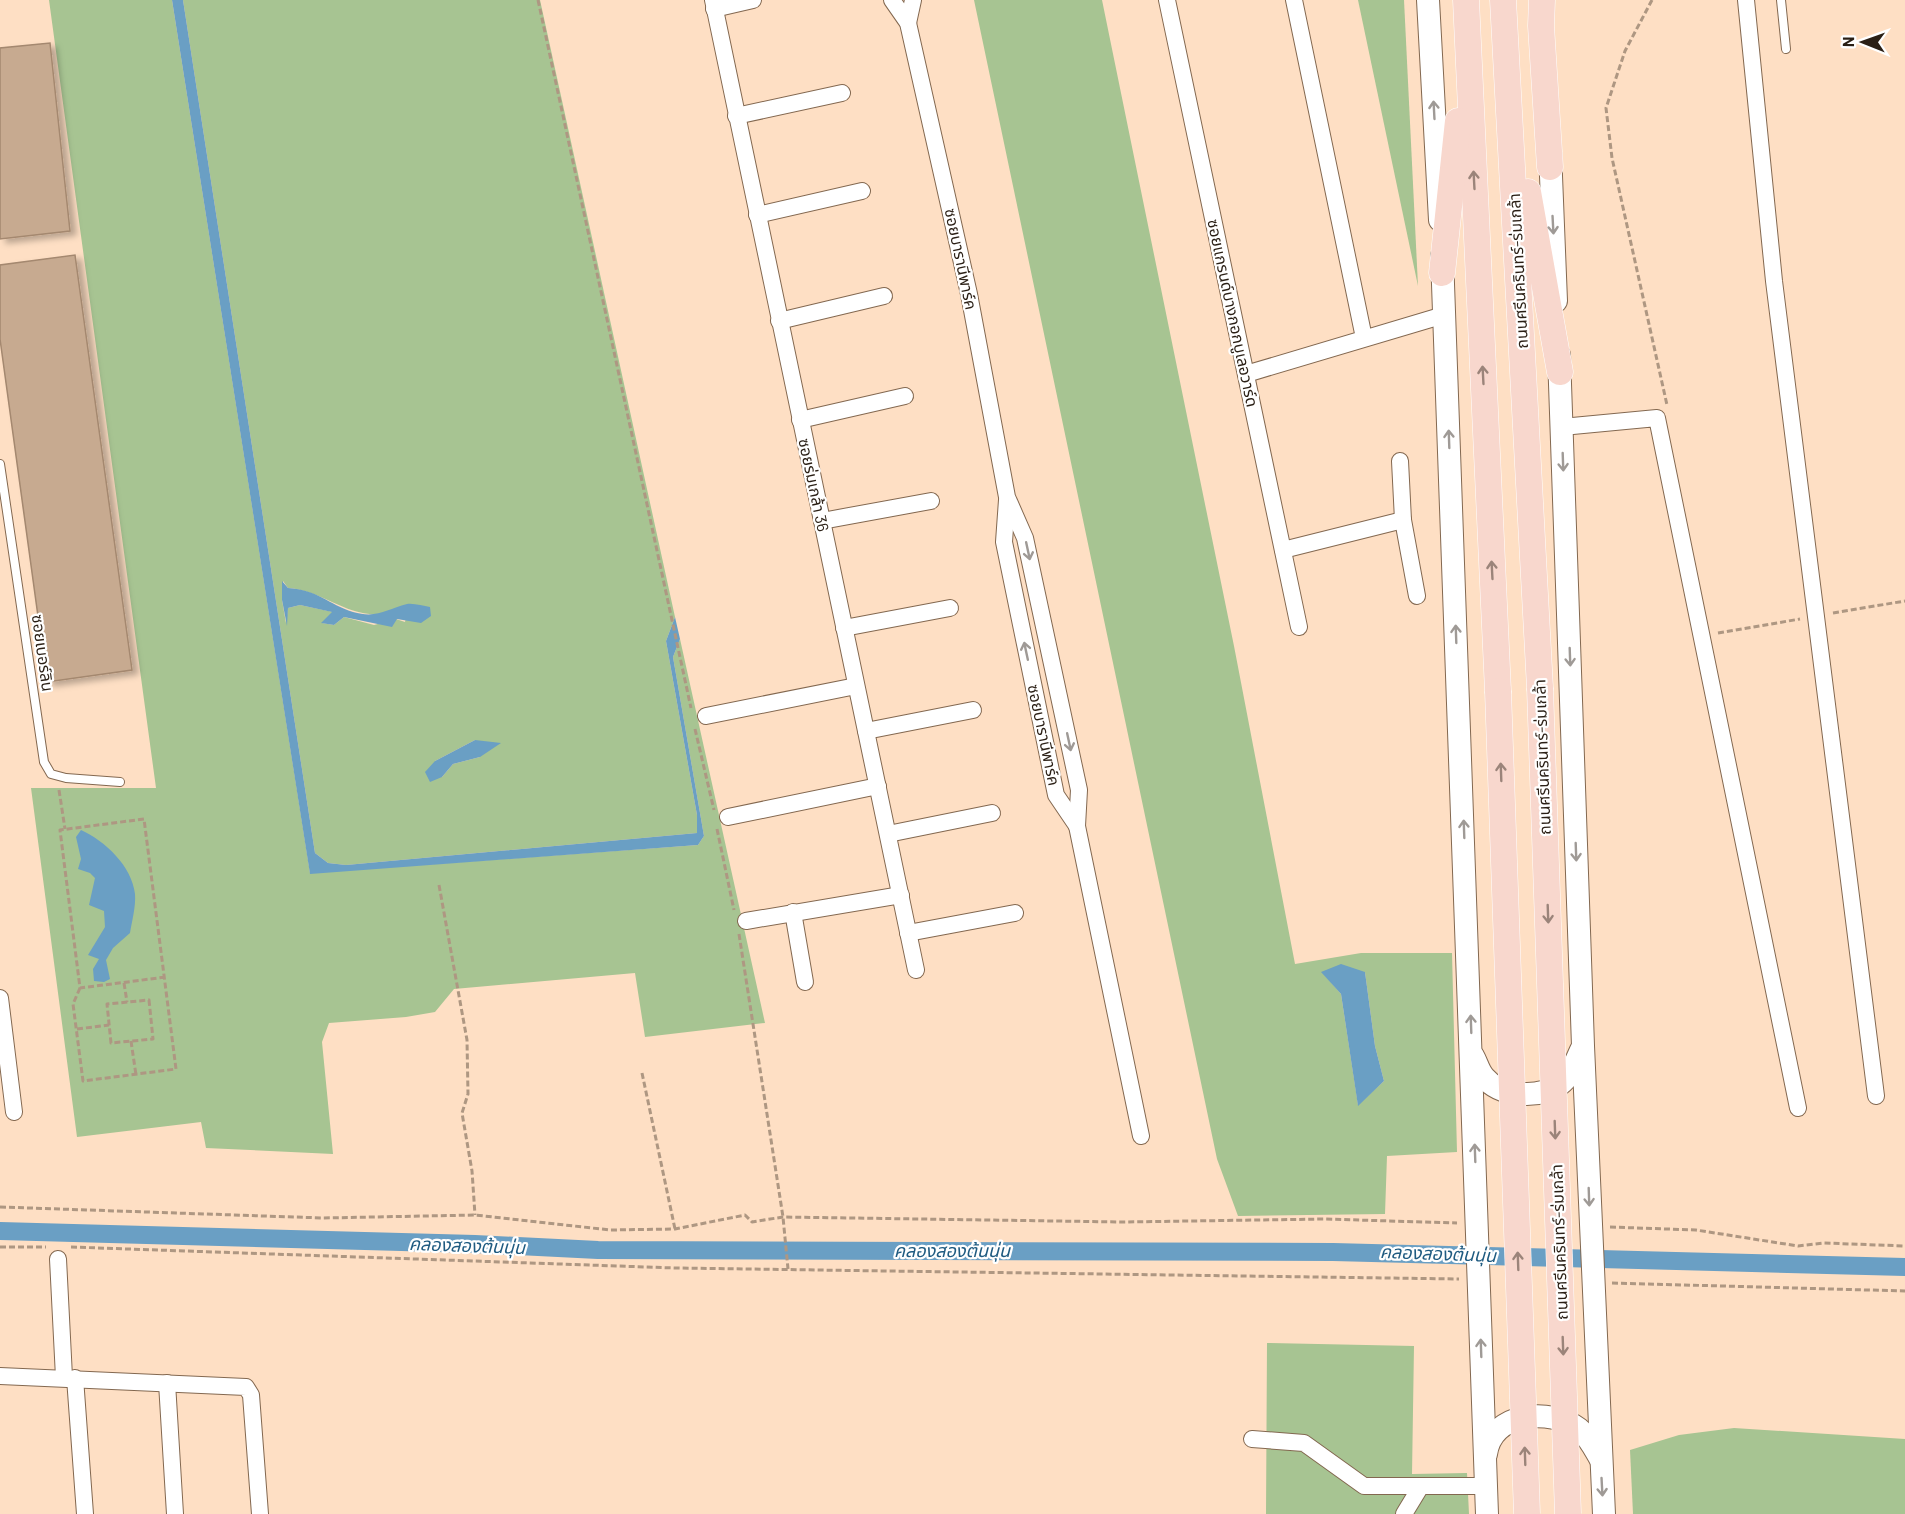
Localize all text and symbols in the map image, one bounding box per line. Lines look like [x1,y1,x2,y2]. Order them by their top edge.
north arrow [1833,12,1893,72]
text: N [1838,36,1857,47]
one-way arrow [1428,100,1439,120]
one-way arrow [1469,171,1480,191]
street label: ถนนศรีนครินทร์-ร่มเกล้า [1504,193,1531,349]
street label: ซอยบารานีพาร์ค [941,206,982,311]
one-way arrow [1547,215,1558,235]
street label: ซอยแกรนด์บางกอกบูเลอวาร์ด [1203,217,1263,409]
one-way arrow [1478,365,1489,385]
one-way arrow [1443,430,1454,450]
street label: ซอยร่มเกล้า 36 [795,437,834,533]
one-way arrow [1557,451,1569,471]
one-way arrow [1023,541,1034,561]
one-way arrow [1487,560,1498,580]
street label: ซอยเบอร์ลิน [29,613,58,693]
one-way arrow [1451,625,1462,645]
one-way arrow [1020,642,1031,661]
one-way arrow [1564,646,1575,666]
street label: ถนนศรีนครินทร์-ร่มเกล้า [1529,679,1554,835]
street label: ซอยบารานีพาร์ค [1024,682,1065,787]
one-way arrow [1064,732,1075,751]
one-way arrow [1495,762,1506,782]
one-way arrow [1458,819,1469,839]
one-way arrow [1571,841,1582,861]
one-way arrow [1542,904,1553,924]
one-way arrow [1466,1014,1477,1034]
one-way arrow [1550,1120,1561,1140]
one-way arrow [1470,1143,1481,1163]
street label: ถนนศรีนครินทร์-ร่มเกล้า [1546,1164,1571,1320]
one-way arrow [1584,1186,1595,1206]
water label: คลองสองต้นนุ่น [409,1232,526,1259]
water label: คลองสองต้นนุ่น [894,1239,1011,1262]
water label: คลองสองต้นนุ่น [1380,1240,1497,1267]
one-way arrow [1513,1251,1524,1271]
one-way arrow [1557,1336,1568,1356]
one-way arrow [1476,1338,1487,1358]
one-way arrow [1520,1446,1531,1466]
one-way arrow [1597,1476,1608,1496]

